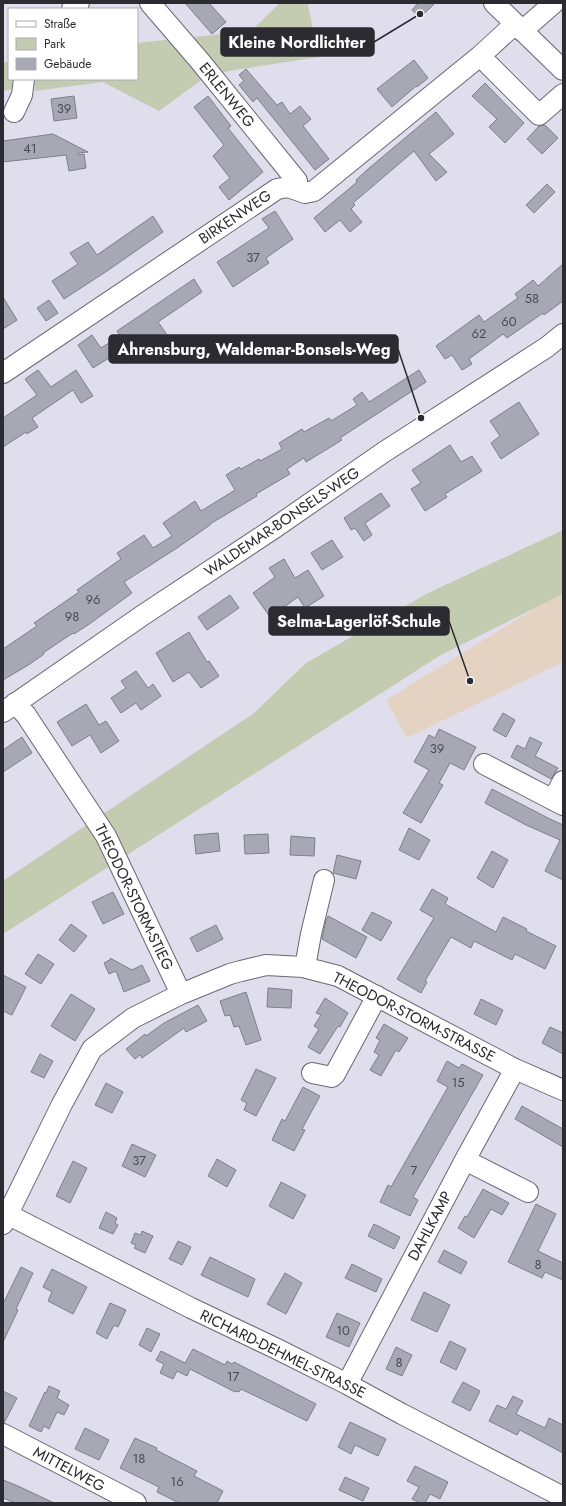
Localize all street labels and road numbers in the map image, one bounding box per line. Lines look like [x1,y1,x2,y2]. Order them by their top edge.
street label: ERLENWEG [194,58,260,132]
street label: BIRKENWEG [194,185,276,249]
street label: WALDEMAR-BONSELS-WEG [200,462,364,582]
street label: THEODOR-STORM-STIEG [89,820,179,974]
street label: THEODOR-STORM-STRASSE [329,966,499,1068]
street label: DAHLKAMP [402,1187,458,1265]
street label: RICHARD-DEHMEL-STRASSE [196,1304,370,1404]
street label: MITTELWEG [29,1441,109,1497]

